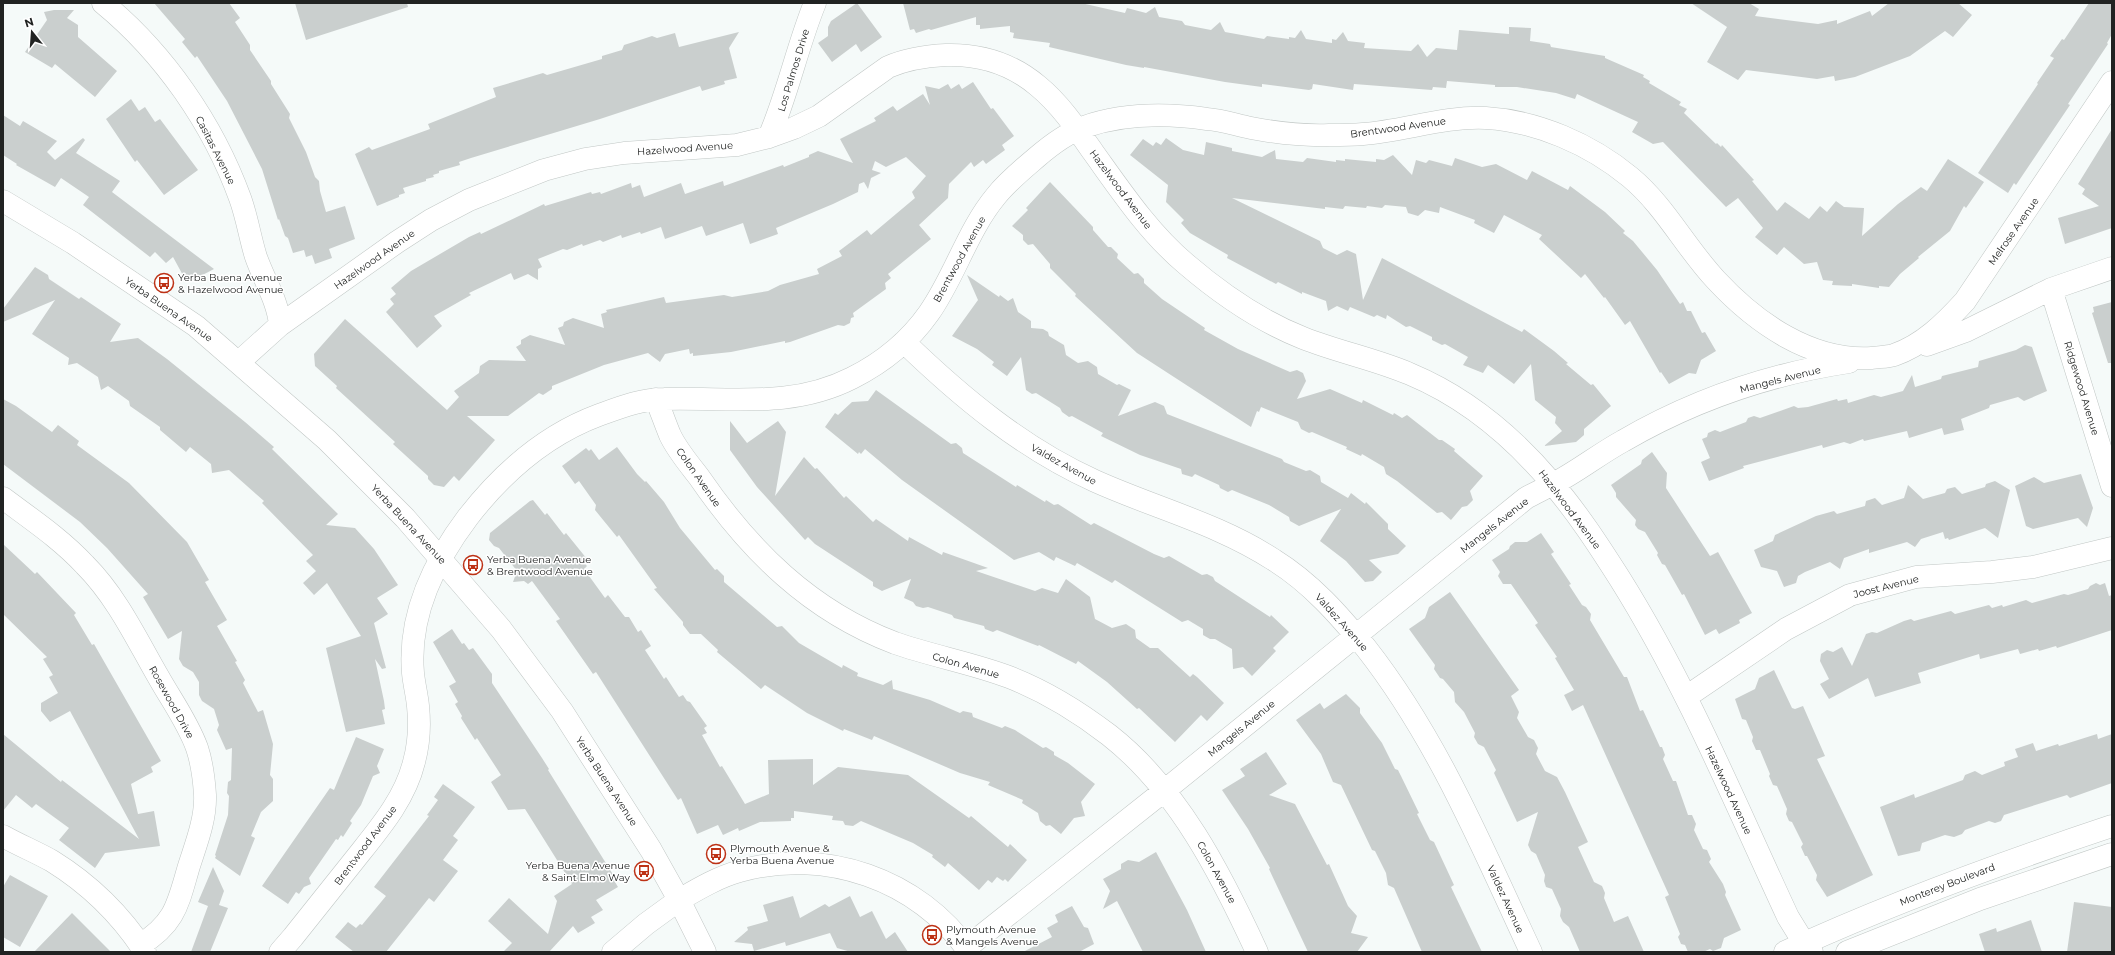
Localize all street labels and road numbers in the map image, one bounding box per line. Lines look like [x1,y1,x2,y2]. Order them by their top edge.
street label: Los Palmos Drive [775,27,812,113]
street label: Casitas Avenue [193,114,238,187]
street label: Brentwood Avenue [1349,114,1447,141]
street label: Hazelwood Avenue [637,139,733,158]
street label: Hazelwood Avenue [1086,147,1155,232]
street label: Melrose Avenue [1985,195,2042,268]
street label: Brentwood Avenue [930,214,989,305]
street label: Hazelwood Avenue [331,227,417,292]
street label: Yerba Buena Avenue [122,274,215,345]
street label: Ridgewood Avenue [2061,339,2102,437]
street label: Mangels Avenue [1738,363,1822,396]
street label: Valdez Avenue [1029,441,1099,488]
street label: Colon Avenue [673,445,724,509]
street label: Hazelwood Avenue [1535,467,1604,552]
street label: Yerba Buena Avenue [368,482,449,567]
street label: Mangels Avenue [1458,495,1531,556]
street label: Joost Avenue [1851,572,1920,601]
street label: Valdez Avenue [1312,591,1371,654]
street label: Colon Avenue [931,650,1001,681]
street label: Rosewood Drive [146,664,197,741]
street label: Mangels Avenue [1205,697,1278,760]
street label: Yerba Buena Avenue [573,734,640,829]
street label: Hazelwood Avenue [1702,744,1755,837]
street label: Brentwood Avenue [331,803,400,888]
street label: Colon Avenue [1194,839,1239,906]
street label: Monterey Boulevard [1898,860,1997,909]
street label: Valdez Avenue [1484,863,1527,935]

